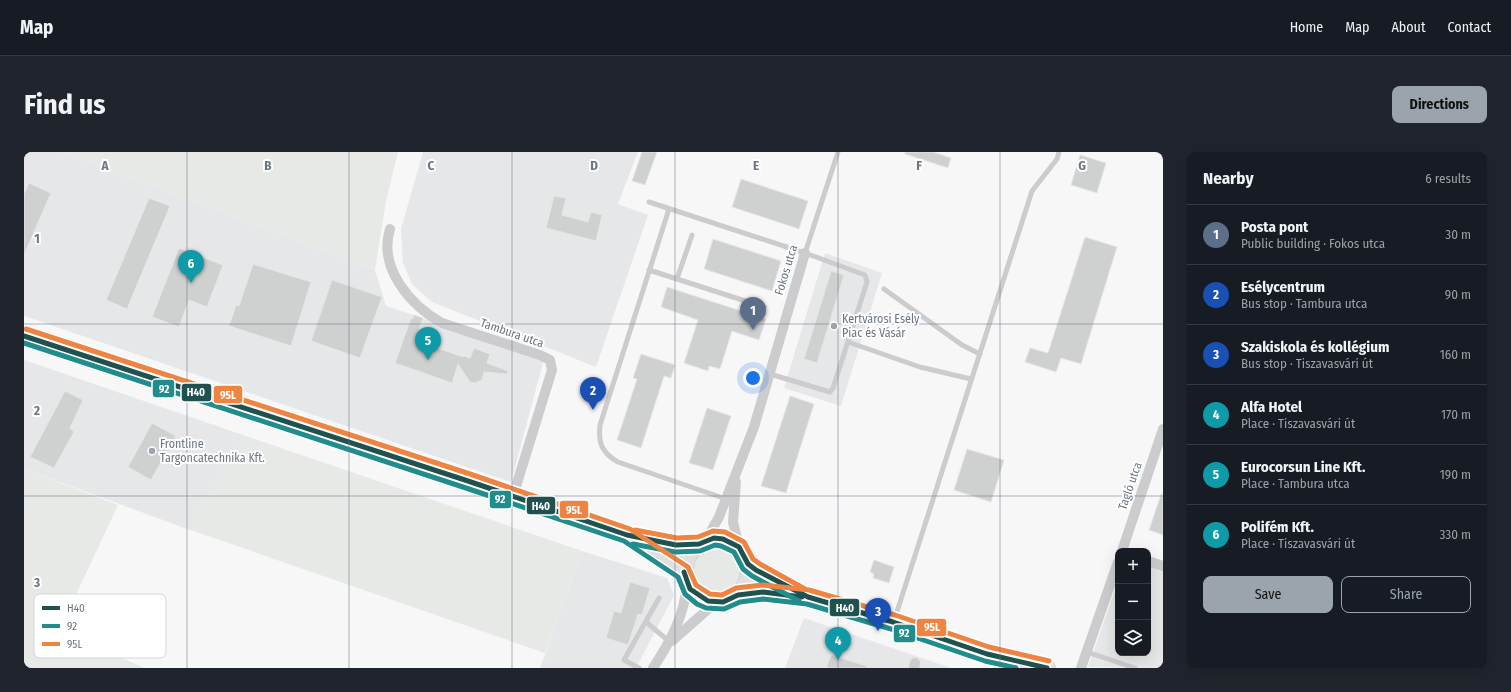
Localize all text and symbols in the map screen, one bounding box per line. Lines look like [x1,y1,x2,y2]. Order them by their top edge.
text: Map [20,16,53,39]
text: Home [1290,19,1323,36]
text: Map [1345,19,1369,36]
text: About [1391,19,1426,36]
text: Contact [1448,19,1491,36]
button: Directions [1392,86,1487,123]
text: Find us [24,88,106,121]
text: A [100,158,109,173]
text: B [264,158,272,173]
text: C [428,158,435,173]
text: D [590,158,598,173]
text: E [753,158,759,173]
text: F [916,158,922,173]
text: G [1078,158,1086,173]
text: Nearby [1203,168,1254,189]
text: 6 results [1425,171,1471,186]
text: Posta pont [1241,218,1308,236]
text: 1 [1213,227,1219,242]
text: 30 m [1445,227,1471,242]
text: 1 [34,231,40,246]
text: Public building · Fokos utca [1241,236,1385,251]
street label: Fokos utca [772,243,800,297]
pin: 6 [178,250,204,283]
text: Esélycentrum [1241,278,1325,296]
text: 2 [1213,287,1219,302]
text: 90 m [1445,287,1471,302]
text: Bus stop · Tambura utca [1241,296,1367,311]
pin: 1 [740,297,766,330]
place label: Kertvárosi Esély Piac és Vásár [842,312,920,340]
street label: Tambura utca [478,316,546,350]
marker: Kertvárosi Esély Piac és Vásár [829,321,839,331]
pin: 5 [415,327,441,360]
text: Szakiskola és kollégium [1241,338,1389,356]
text: 3 [1213,347,1219,362]
text: 160 m [1440,347,1471,362]
text: Bus stop · Tiszavasvári út [1241,356,1373,371]
your location [743,368,763,388]
pin: 2 [580,377,606,410]
line badge: 92 [152,379,175,398]
text: 92 [159,383,169,396]
line badge: H40 [181,383,212,402]
line badge: 95L [213,385,243,404]
text: H40 [187,386,205,399]
text: 95L [220,389,237,402]
text: Alfa Hotel [1241,398,1302,416]
text: 2 [33,403,40,418]
text: 4 [1213,407,1219,422]
text: 170 m [1441,407,1471,422]
text: Place · Tiszavasvári út [1241,416,1355,431]
place label: Frontline Targoncatechnika Kft. [160,437,265,465]
marker: Frontline Targoncatechnika Kft. [147,446,157,456]
text: Eurocorsun Line Kft. [1241,458,1365,476]
street label: Tagló utca [1115,460,1145,512]
text: 5 [1213,467,1219,482]
text: 190 m [1440,467,1471,482]
text: Place · Tambura utca [1241,476,1350,491]
line badge: 92 [489,490,512,509]
text: 92 [495,493,505,506]
line badge: H40 [526,496,556,515]
text: H40 [532,500,550,513]
line badge: 95L [559,500,589,519]
text: 95L [566,504,583,517]
text: Polifém Kft. [1241,518,1314,536]
text: 6 [1213,527,1219,542]
text: 330 m [1439,527,1471,542]
text: Place · Tiszavasvári út [1241,536,1355,551]
map controls [1115,548,1151,656]
button: + [1115,548,1151,584]
text: 3 [33,575,40,590]
button: Save [1203,576,1333,613]
button: Share [1341,576,1471,613]
button: − [1115,584,1151,620]
legend [34,594,166,658]
line badge: H40 [829,598,860,617]
pin: 3 [865,598,891,631]
text: H40 [67,602,85,615]
text: H40 [836,602,854,615]
line badge: 95L [916,618,947,637]
text: 92 [67,620,77,633]
button: layers [1115,620,1151,656]
text: 95L [924,621,941,634]
line badge: 92 [893,624,916,643]
pin: 4 [825,627,851,660]
text: 92 [899,627,909,640]
text: 95L [67,638,82,651]

